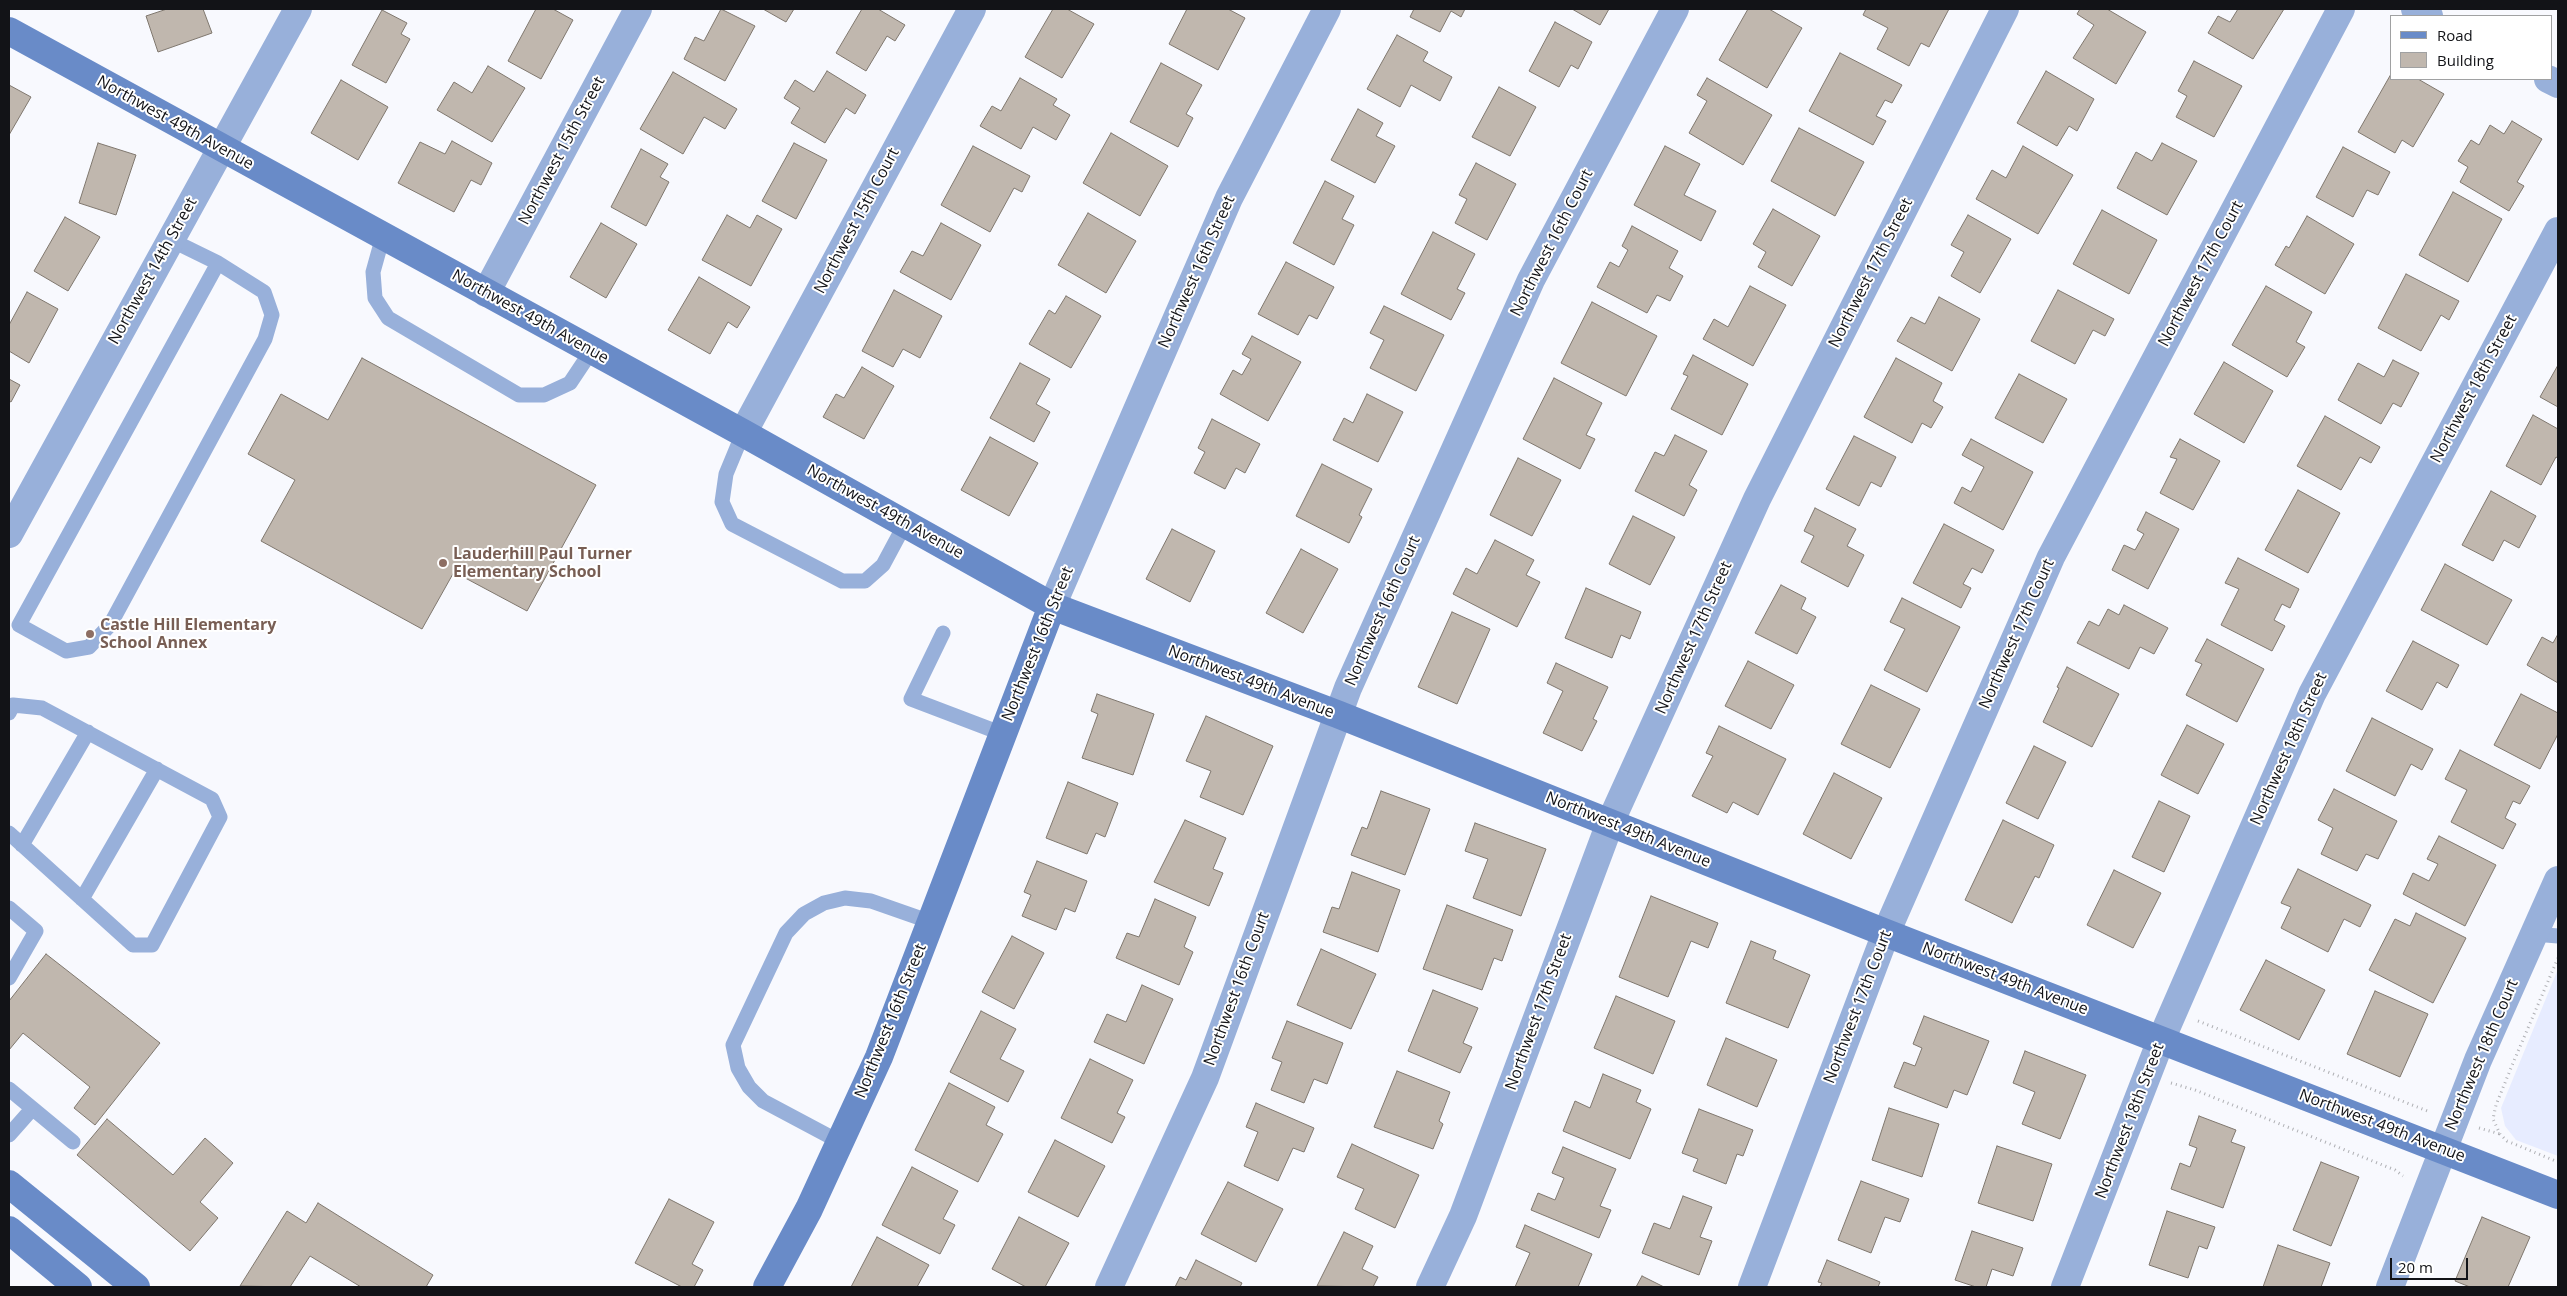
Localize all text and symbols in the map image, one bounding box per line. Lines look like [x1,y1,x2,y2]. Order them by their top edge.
legend [2390,15,2552,80]
text: Road [2437,25,2473,45]
text: Building [2437,50,2494,70]
street label: Northwest 49th Avenue [93,72,257,174]
street label: Northwest 15th Street [515,74,609,228]
street label: Northwest 15th Court [810,145,904,297]
street label: Northwest 16th Court [1507,166,1597,320]
street label: Northwest 16th Street [1155,193,1239,351]
street label: Northwest 14th Street [105,194,201,348]
street label: Northwest 17th Street [1825,195,1917,351]
street label: Northwest 17th Court [2154,198,2248,350]
street label: Northwest 49th Avenue [448,266,612,368]
street label: Northwest 18th Street [2427,312,2521,466]
street label: Northwest 49th Avenue [803,461,967,563]
street label: Northwest 16th Court [1341,533,1425,689]
place label: Lauderhill Paul Turner Elementary School [453,544,632,582]
street label: Northwest 17th Court [1975,556,2059,712]
marker: Lauderhill Paul Turner Elementary School [437,557,449,569]
street label: Northwest 17th Street [1652,559,1736,717]
street label: Northwest 16th Street [998,564,1078,724]
place label: Castle Hill Elementary School Annex [100,615,276,653]
marker: Castle Hill Elementary School Annex [84,628,96,640]
street label: Northwest 49th Avenue [1165,641,1337,723]
street label: Northwest 18th Street [2247,670,2331,828]
street label: Northwest 49th Avenue [1543,788,1713,872]
street label: Northwest 16th Court [1200,909,1274,1069]
street label: Northwest 17th Court [1820,928,1896,1086]
street label: Northwest 17th Street [1502,931,1576,1093]
street label: Northwest 49th Avenue [1919,938,2091,1020]
street label: Northwest 16th Street [851,941,931,1101]
street label: Northwest 18th Court [2441,977,2523,1133]
street label: Northwest 18th Street [2091,1040,2169,1202]
street label: Northwest 49th Avenue [2296,1085,2468,1167]
scale bar [2392,1248,2470,1280]
text: 20 m [2398,1257,2433,1277]

